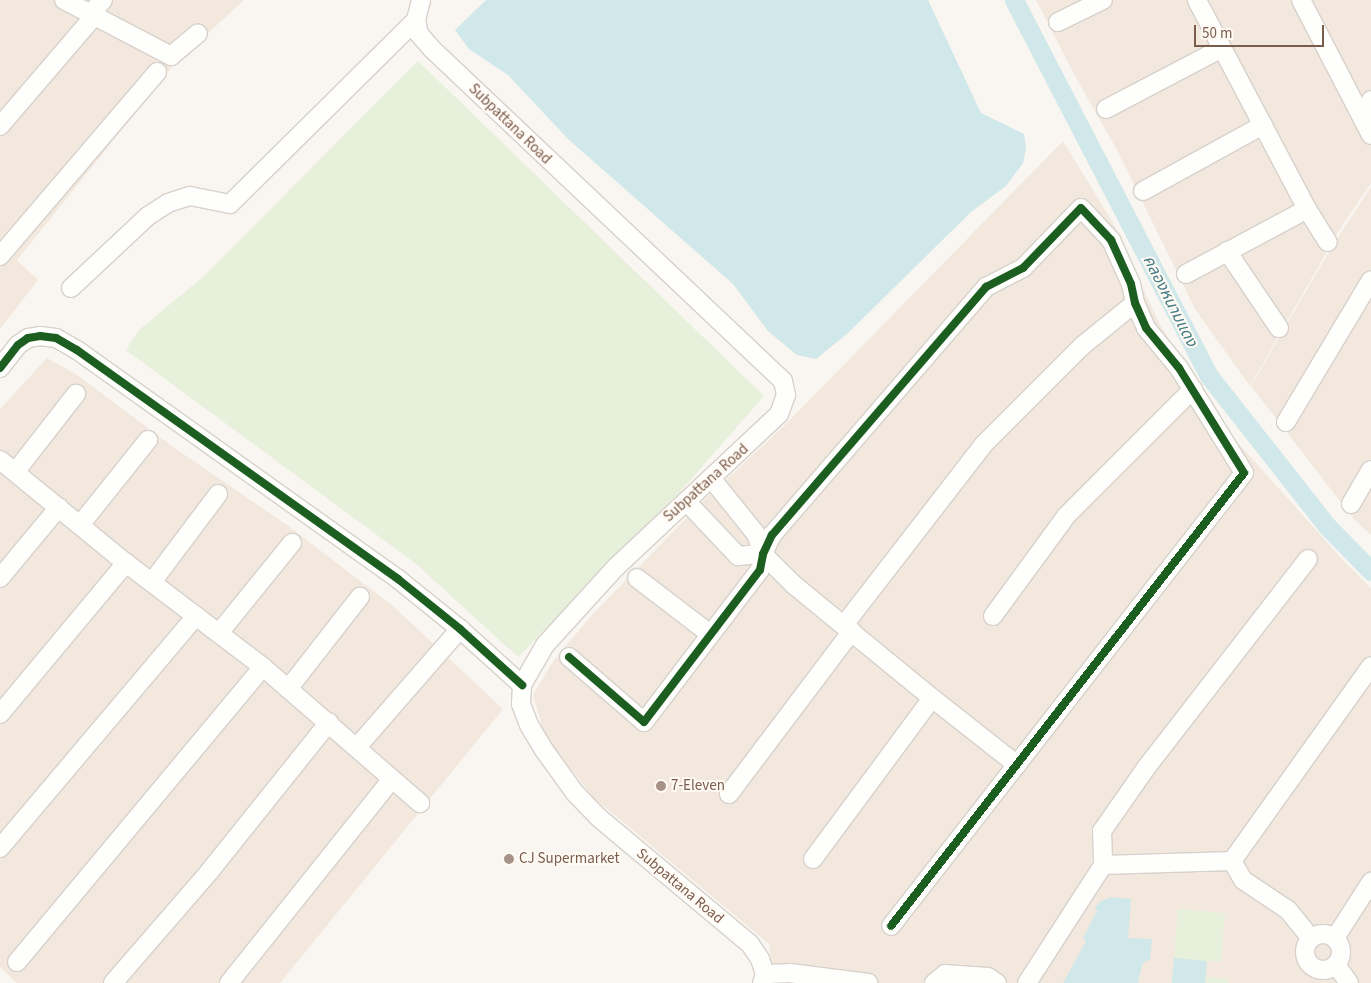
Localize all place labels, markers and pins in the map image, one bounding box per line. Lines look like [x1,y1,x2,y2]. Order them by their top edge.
place label: 7-Eleven [671,777,725,795]
marker: 7-Eleven [655,780,667,792]
place label: CJ Supermarket [519,850,619,868]
marker: CJ Supermarket [503,853,515,865]

